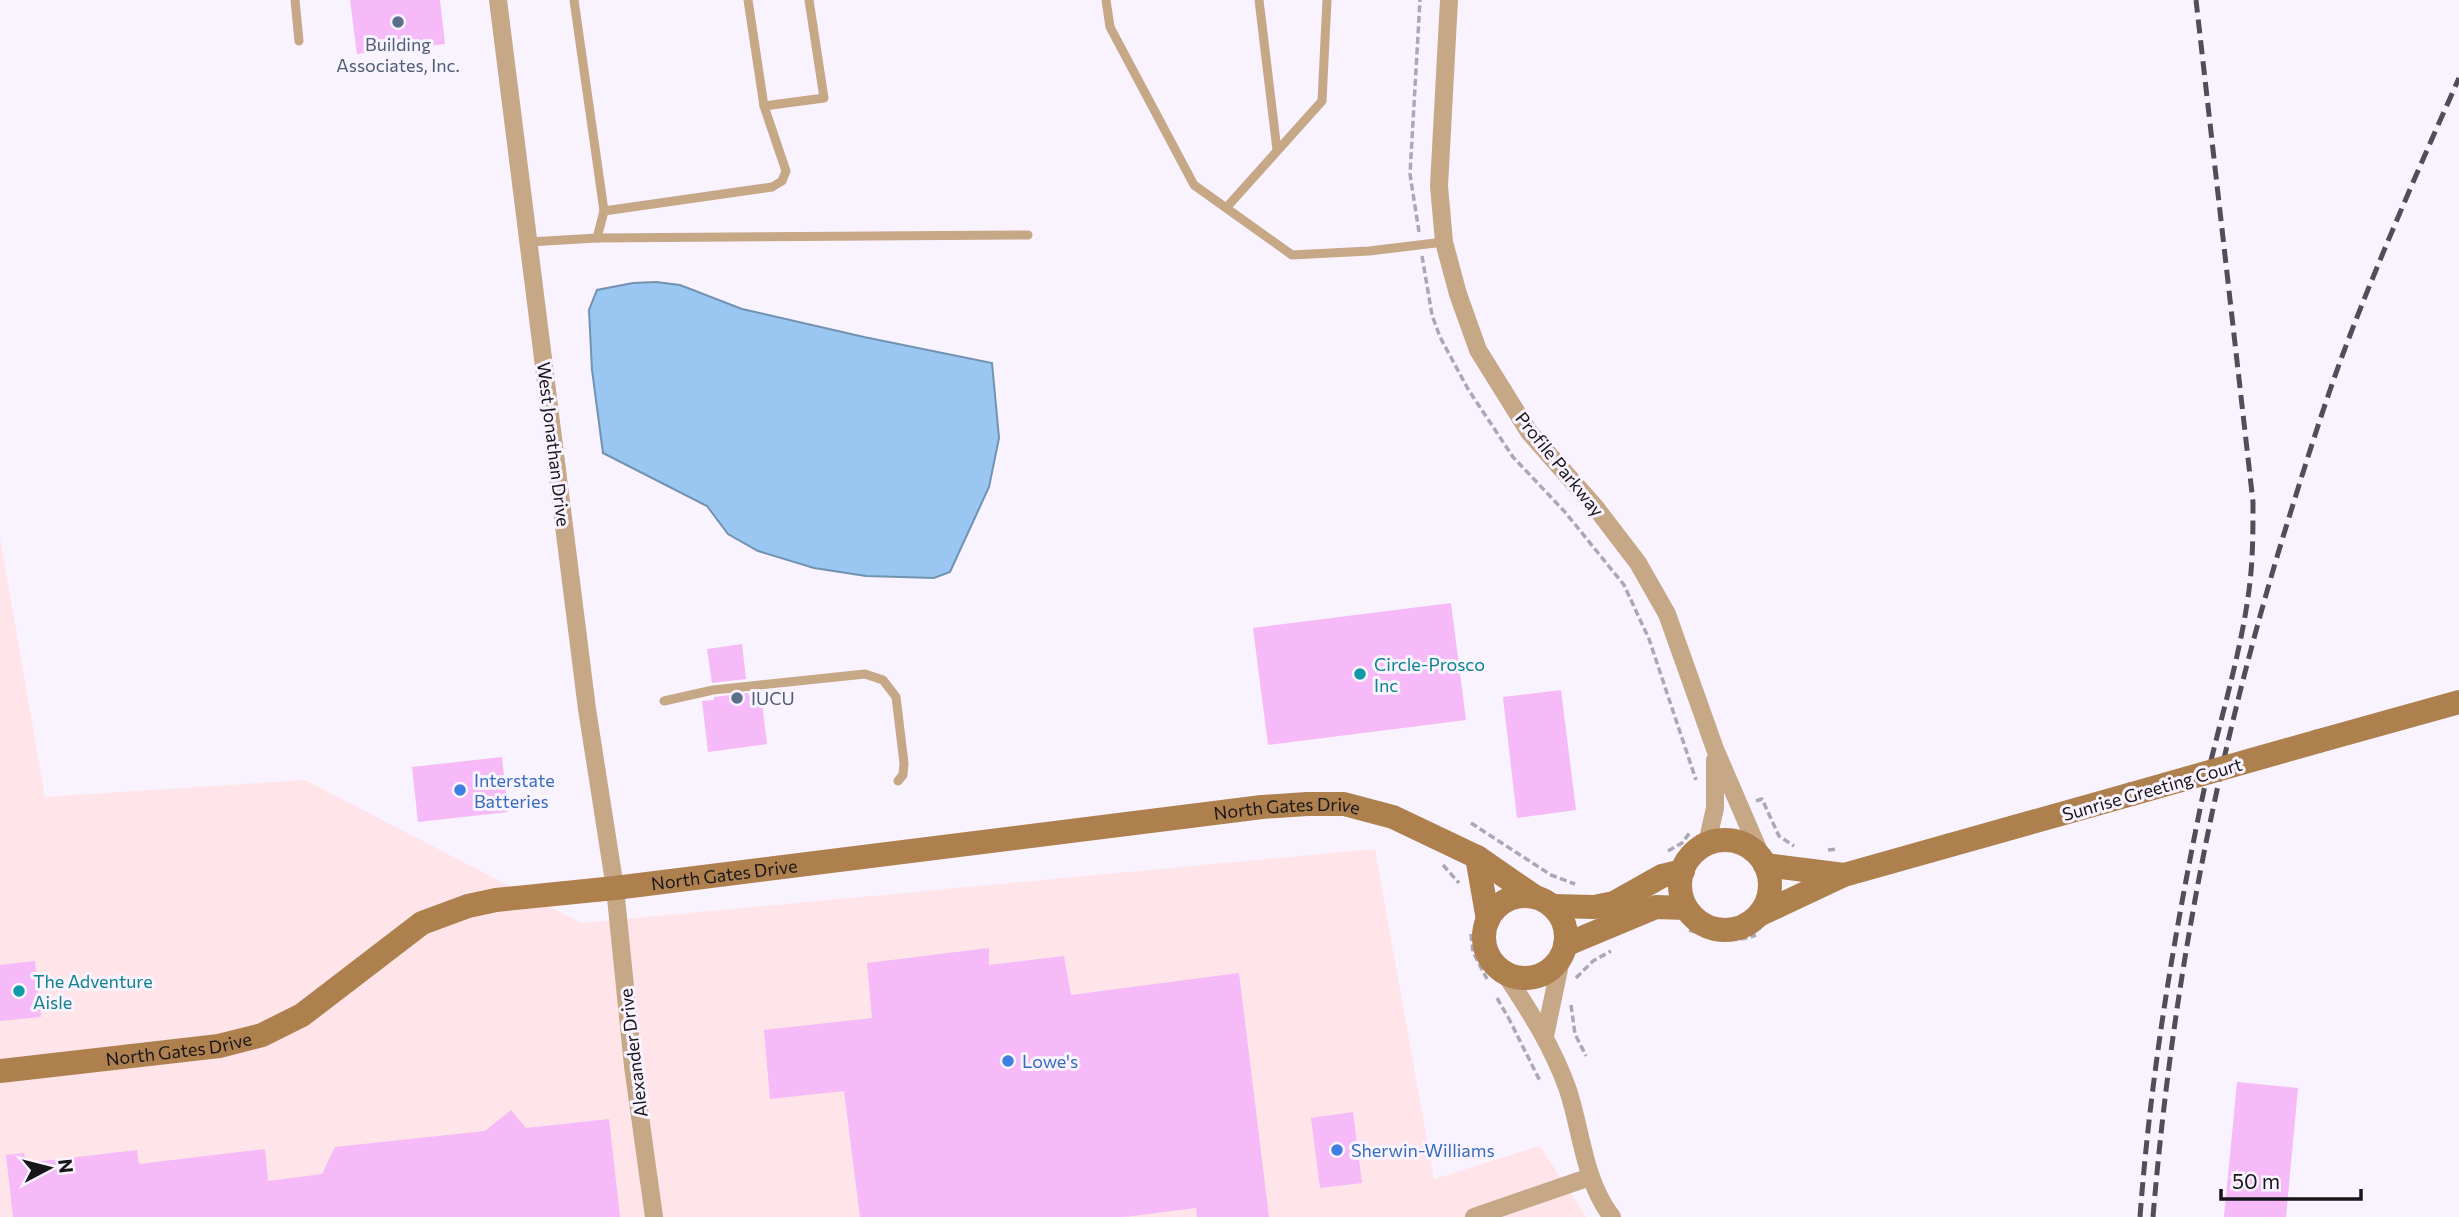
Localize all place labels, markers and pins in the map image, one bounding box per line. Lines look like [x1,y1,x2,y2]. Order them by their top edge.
marker: Building Associates, Inc. [390,14,406,30]
place label: Building Associates, Inc. [336,33,460,76]
place label: Circle-Prosco Inc [1374,653,1485,696]
marker: Circle-Prosco Inc [1352,666,1368,682]
place label: IUCU [751,687,795,709]
marker: IUCU [729,690,745,706]
place label: Interstate Batteries [474,769,555,812]
marker: Interstate Batteries [452,782,468,798]
place label: The Adventure Aisle [33,970,153,1013]
marker: The Adventure Aisle [11,983,27,999]
place label: Lowe's [1022,1050,1078,1072]
marker: Lowe's [1000,1053,1016,1069]
place label: Sherwin-Williams [1351,1139,1495,1161]
marker: Sherwin-Williams [1329,1142,1345,1158]

